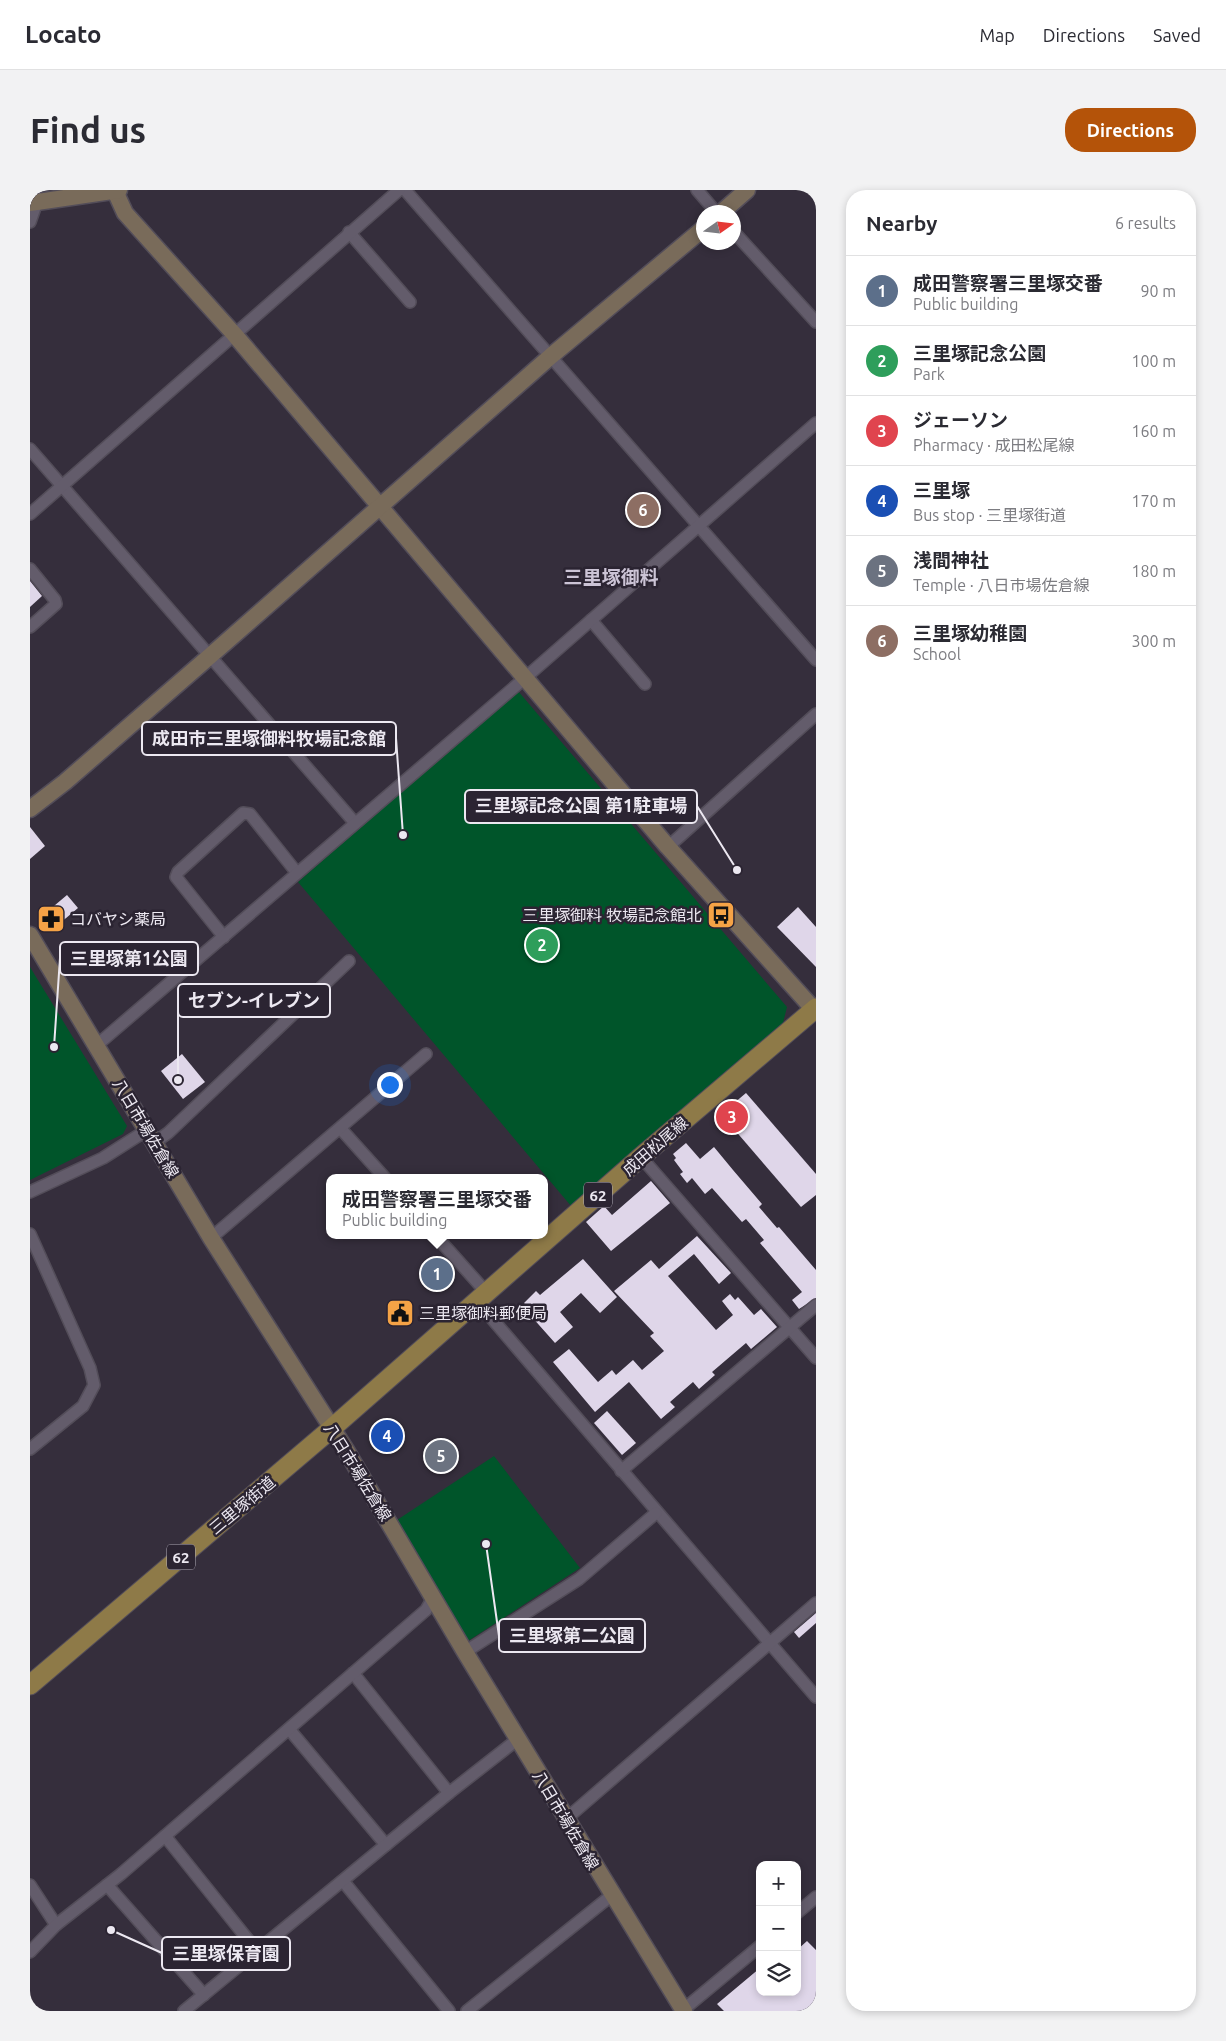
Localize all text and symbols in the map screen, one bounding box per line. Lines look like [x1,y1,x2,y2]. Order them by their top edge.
text: Locato [25,21,101,48]
text: Map [979,25,1015,45]
text: Directions [1043,25,1125,45]
text: Saved [1153,25,1201,45]
button: Directions [1065,108,1196,152]
text: Find us [30,110,146,150]
north arrow [696,205,741,250]
text: Nearby [866,211,937,235]
text: 6 results [1115,214,1176,232]
text: 成田警察署三里塚交番 [913,272,1103,294]
text: 1 [877,282,887,300]
text: 90 m [1140,282,1176,300]
text: Public building [913,295,1018,313]
text: 三里塚記念公園 [913,342,1046,364]
text: 2 [877,352,887,370]
text: 100 m [1131,352,1176,370]
text: Park [913,365,945,383]
text: ジェーソン [913,409,1008,431]
text: 3 [877,422,887,440]
text: 160 m [1131,422,1176,440]
text: Pharmacy · 成田松尾線 [913,436,1075,454]
text: 三里塚 [913,479,970,501]
pin: 6 [627,491,659,529]
text: 4 [877,492,887,510]
text: 170 m [1131,492,1176,510]
text: Bus stop · 三里塚街道 [913,506,1066,524]
text: 浅間神社 [913,549,989,571]
text: 5 [877,562,887,580]
text: 180 m [1131,562,1176,580]
district label: 三里塚御料 [563,566,659,588]
text: Temple · 八日市場佐倉線 [913,576,1089,594]
text: 三里塚幼稚園 [913,622,1027,644]
text: 6 [877,632,887,650]
text: 300 m [1131,632,1176,650]
text: School [913,645,961,663]
callout: 成田市三里塚御料牧場記念館 [142,722,396,755]
text: 成田市三里塚御料牧場記念館 [152,728,386,748]
callout: 三里塚記念公園 第1駐車場 [465,790,697,823]
text: 三里塚記念公園 第1駐車場 [475,795,687,815]
bus stop icon: 三里塚御料 牧場記念館北 [706,900,736,930]
pharmacy icon: コバヤシ薬局 [36,904,66,934]
place label: 三里塚御料 牧場記念館北 [522,906,702,924]
place label: コバヤシ薬局 [70,910,166,928]
pin: 2 [526,926,558,964]
callout: 三里塚第1公園 [60,942,198,975]
text: 三里塚第1公園 [70,948,188,968]
callout: セブン-イレブン [178,984,330,1017]
text: セブン-イレブン [188,990,320,1010]
your location [377,1072,403,1098]
street label: 八日市場佐倉線 [109,1075,183,1181]
pin: 3 [716,1098,748,1136]
street label: 成田松尾線 [619,1113,691,1179]
popup [326,1174,548,1239]
road number: 62 [584,1182,612,1208]
text: 成田警察署三里塚交番 [342,1188,532,1210]
text: Public building [342,1211,447,1229]
pin: 1 [421,1255,453,1293]
public building icon: 三里塚御料郵便局 [385,1298,415,1328]
place label: 三里塚御料郵便局 [419,1304,547,1322]
pin: 4 [371,1417,403,1455]
street label: 八日市場佐倉線 [321,1420,395,1524]
pin: 5 [425,1437,457,1475]
street label: 三里塚街道 [206,1472,278,1538]
road number: 62 [167,1544,195,1570]
callout: 三里塚第二公園 [499,1619,645,1652]
text: 三里塚第二公園 [509,1625,635,1645]
street label: 八日市場佐倉線 [529,1767,603,1873]
map controls [756,1861,801,1996]
button: + [756,1861,801,1906]
button: − [756,1906,801,1951]
callout: 三里塚保育園 [162,1937,290,1970]
text: 三里塚保育園 [172,1943,280,1963]
button: layers [756,1951,801,1996]

